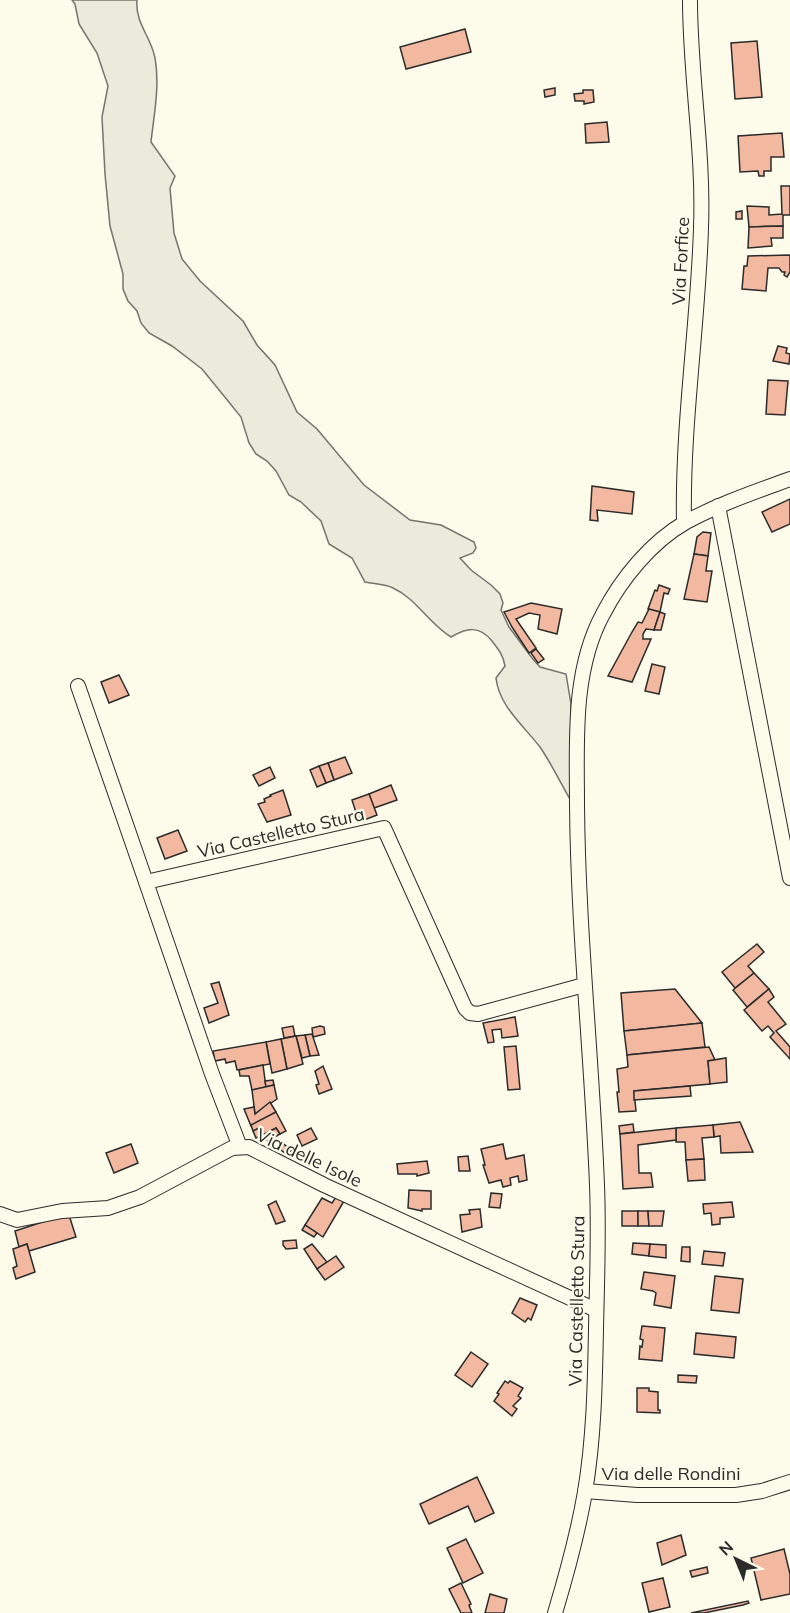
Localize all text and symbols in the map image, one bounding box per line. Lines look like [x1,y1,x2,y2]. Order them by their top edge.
street label: Via Forfice [667,216,694,306]
street label: Via Castelletto Stura [195,802,367,863]
street label: Via delle Isole [253,1123,366,1192]
street label: Via Castelletto Stura [564,1215,589,1387]
street label: Via delle Rondini [602,1462,741,1485]
north arrow [706,1529,766,1589]
text: N [715,1537,737,1559]

